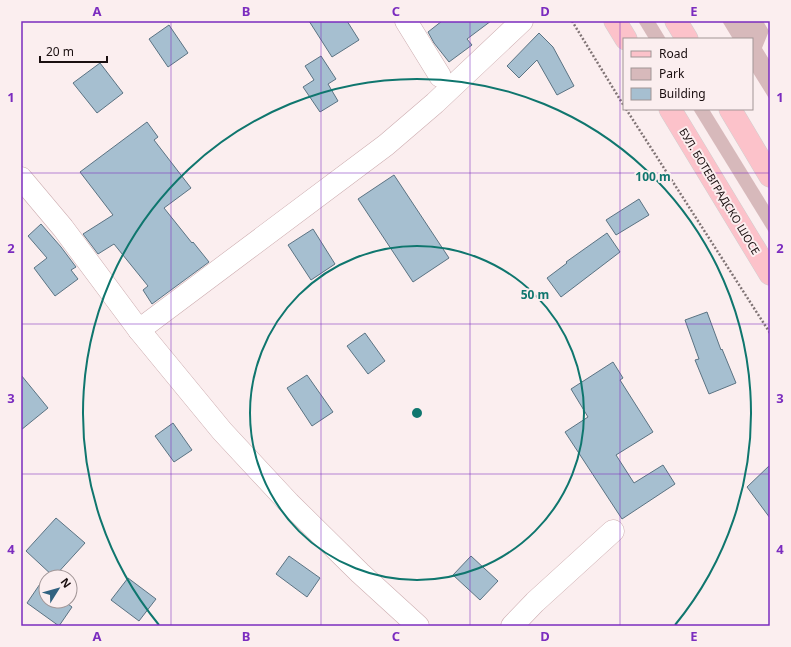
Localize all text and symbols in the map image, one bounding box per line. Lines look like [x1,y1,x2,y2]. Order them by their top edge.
text: A [93,2,102,20]
text: B [242,2,250,20]
text: C [392,2,400,20]
text: D [540,2,550,20]
text: E [690,2,698,20]
scale bar [40,38,107,64]
legend [623,38,753,110]
text: 20 m [46,43,74,60]
text: Road [659,45,688,62]
text: Park [659,65,685,82]
text: Building [659,85,706,102]
text: 1 [7,88,15,106]
text: 1 [776,88,784,106]
street label: БУЛ. БОТЕВГРАДСКО ШОСЕ [676,125,764,257]
text: 100 m [635,168,671,185]
text: 2 [7,239,15,257]
text: 2 [776,239,784,257]
text: 50 m [521,286,549,303]
text: 3 [7,389,15,407]
text: 3 [776,389,784,407]
centre of rings [410,406,424,420]
text: 4 [7,540,15,558]
text: 4 [776,540,784,558]
north arrow [38,569,78,609]
text: N [58,575,75,591]
text: A [93,627,102,645]
text: B [242,627,250,645]
text: C [392,627,400,645]
text: D [540,627,550,645]
text: E [690,627,698,645]

